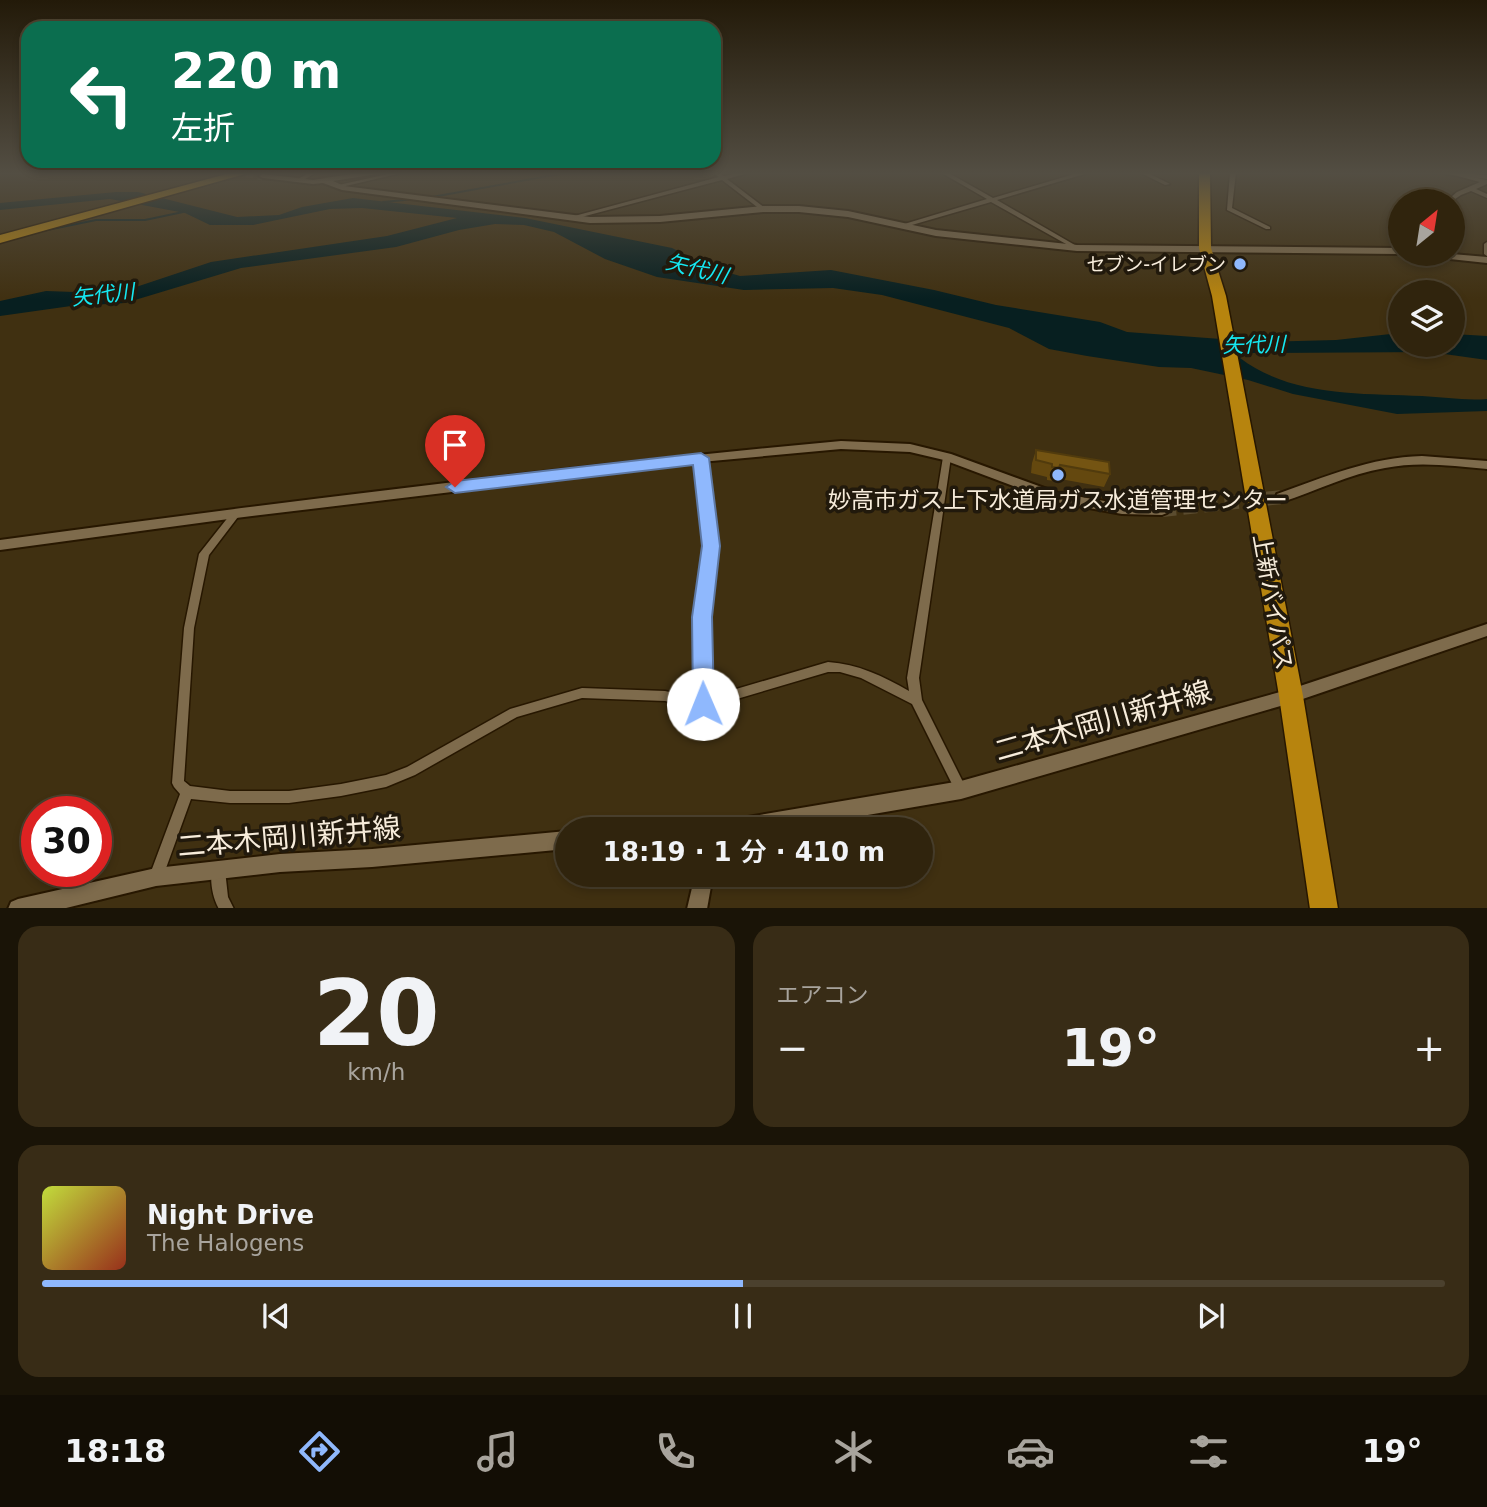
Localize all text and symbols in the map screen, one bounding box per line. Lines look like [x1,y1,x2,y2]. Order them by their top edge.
text: 220 m [171,43,341,100]
icon: left [56,49,147,140]
text: 左折 [171,109,235,147]
north arrow [1388,189,1465,266]
map controls [1388,189,1465,357]
water label: 矢代川 [664,250,732,289]
place label: セブン-イレブン [1086,253,1226,275]
marker: セブン-イレブン [1232,256,1248,272]
water label: 矢代川 [70,280,138,310]
button: layers [1388,280,1465,357]
water label: 矢代川 [1222,332,1288,358]
pin [425,415,485,487]
icon: arrive [436,426,474,464]
marker: 妙高市ガス上下水道局ガス水道管理センター [1050,467,1066,483]
place label: 妙高市ガス上下水道局ガス水道管理センター [828,487,1288,513]
street label: 上新バイパス [1248,532,1298,672]
position arrow [666,667,740,741]
street label: 二本木岡川新井線 [991,674,1215,768]
speed limit sign: 30 [21,796,112,887]
street label: 二本木岡川新井線 [176,811,402,863]
text: 18:19 · 1 分 · 410 m [603,837,885,867]
text: 20 [313,961,440,1066]
text: エアコン [777,982,869,1008]
text: 19° [1062,1018,1160,1078]
text: − [777,1026,808,1070]
text: + [1413,1026,1445,1070]
text: km/h [347,1059,405,1085]
text: Night Drive [147,1200,314,1230]
text: The Halogens [147,1230,304,1256]
icon: previous [257,1297,295,1335]
icon: pause [724,1297,762,1335]
icon: next [1192,1297,1230,1335]
icon: directions [295,1427,344,1476]
icon: music [473,1427,522,1476]
icon: phone [651,1427,700,1476]
icon: climate [829,1427,878,1476]
icon: car [1006,1427,1055,1476]
icon: filters [1184,1427,1233,1476]
text: 18:18 [64,1432,166,1470]
text: 19° [1362,1432,1422,1470]

